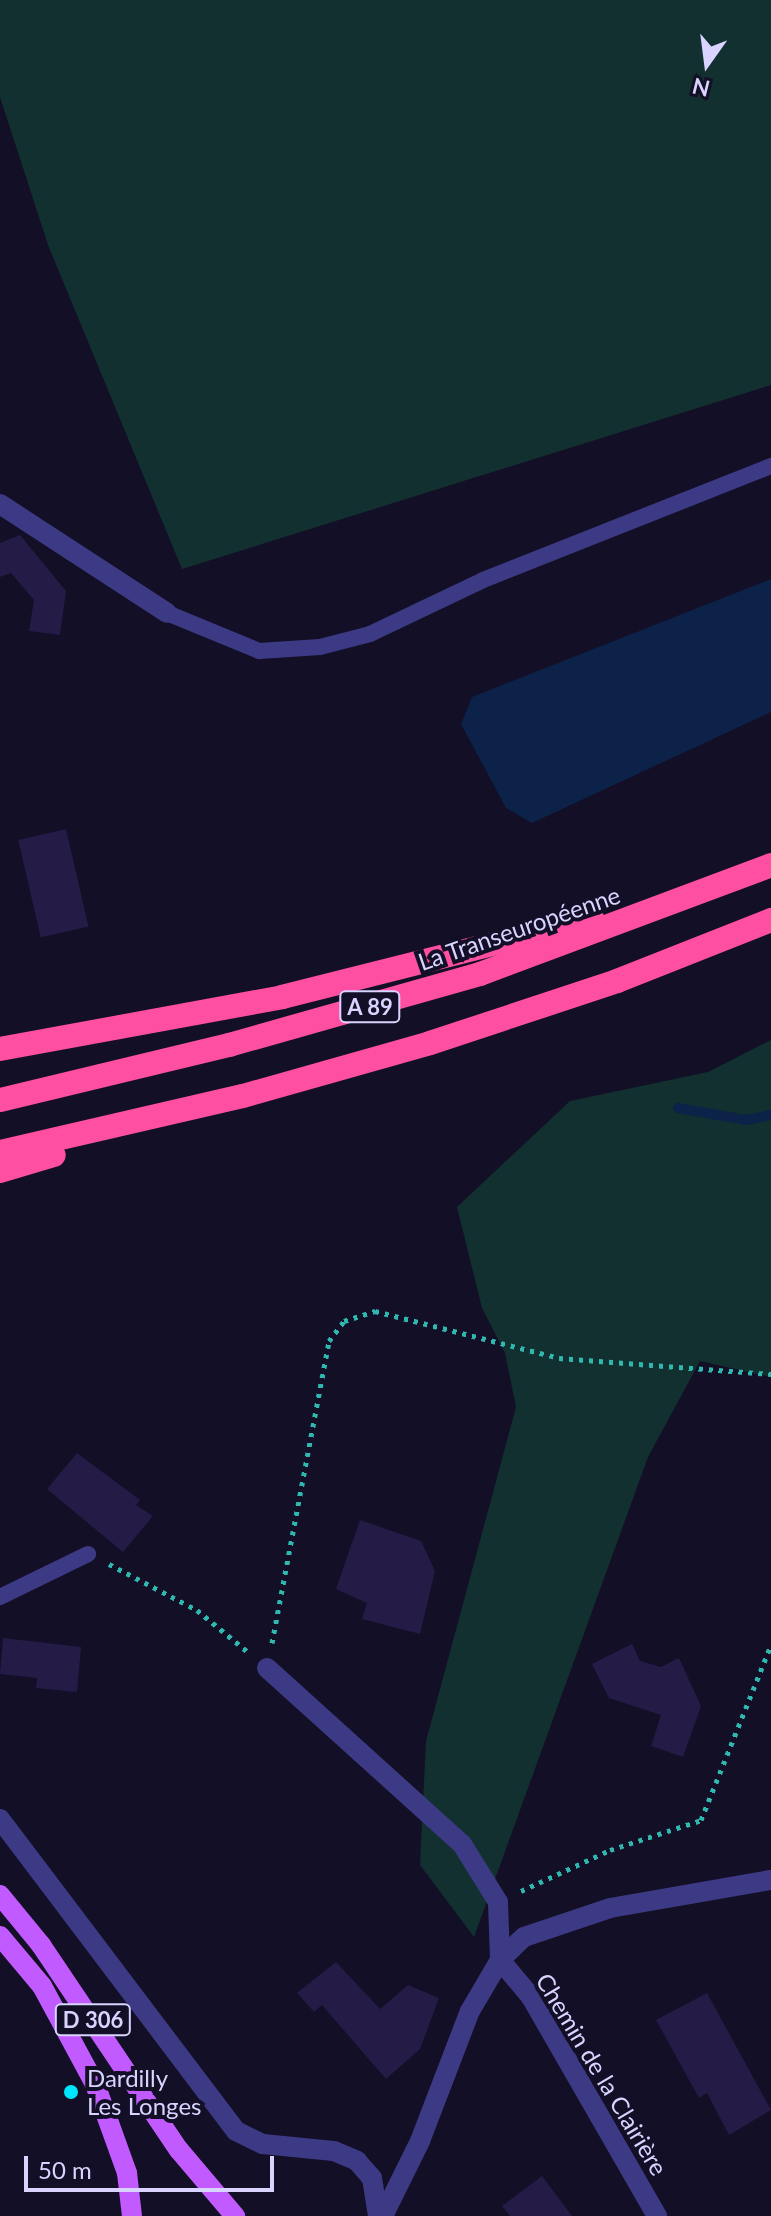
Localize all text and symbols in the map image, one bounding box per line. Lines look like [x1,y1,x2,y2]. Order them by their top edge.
north arrow [667,24,747,104]
text: N [690,73,713,103]
street label: La Transeuropéenne [414,880,624,976]
road number: A 89 [338,989,402,1025]
street label: Chemin de la Clairière [530,1968,674,2180]
road number: D 306 [53,2002,133,2038]
place label: Dardilly Les Longes [87,2064,201,2120]
marker: Dardilly Les Longes [62,2083,80,2101]
scale bar [28,2140,278,2190]
text: 50 m [38,2155,92,2184]

